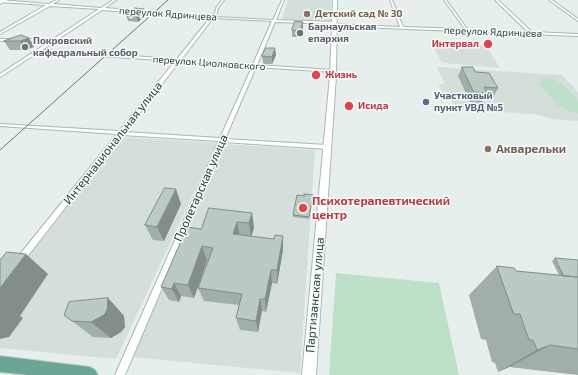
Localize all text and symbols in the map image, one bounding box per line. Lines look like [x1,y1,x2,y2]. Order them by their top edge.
street label: переулок Ядринцева [119,5,217,23]
place label: Детский сад № 30 [315,8,403,20]
marker: Детский сад № 30 [302,9,312,19]
place label: Барнаульская епархия [308,21,377,44]
street label: переулок Ядринцева [444,24,542,40]
marker: Барнаульская епархия [295,28,305,38]
place label: Покровский кафедральный собор [33,35,138,58]
place label: Интервал [432,38,479,50]
marker: Интервал [482,38,494,50]
marker: Покровский кафедральный собор [20,42,30,52]
street label: переулок Циолковского [152,53,266,73]
marker: Жизнь [310,69,322,81]
place label: Жизнь [325,69,357,81]
street label: Интернациональная улица [61,79,165,207]
place label: Участковый пункт УВД №5 [434,90,503,114]
marker: Участковый пункт УВД №5 [421,97,431,107]
marker: Исида [343,100,355,112]
place label: Исида [358,100,388,112]
street label: Пролетарская улица [171,132,231,244]
place label: Акварельки [496,142,566,156]
marker: Акварельки [483,144,493,154]
place label: Психотерапевтический центр [312,194,450,222]
marker: Психотерапевтический центр [297,202,309,214]
street label: Партизанская улица [303,237,327,353]

